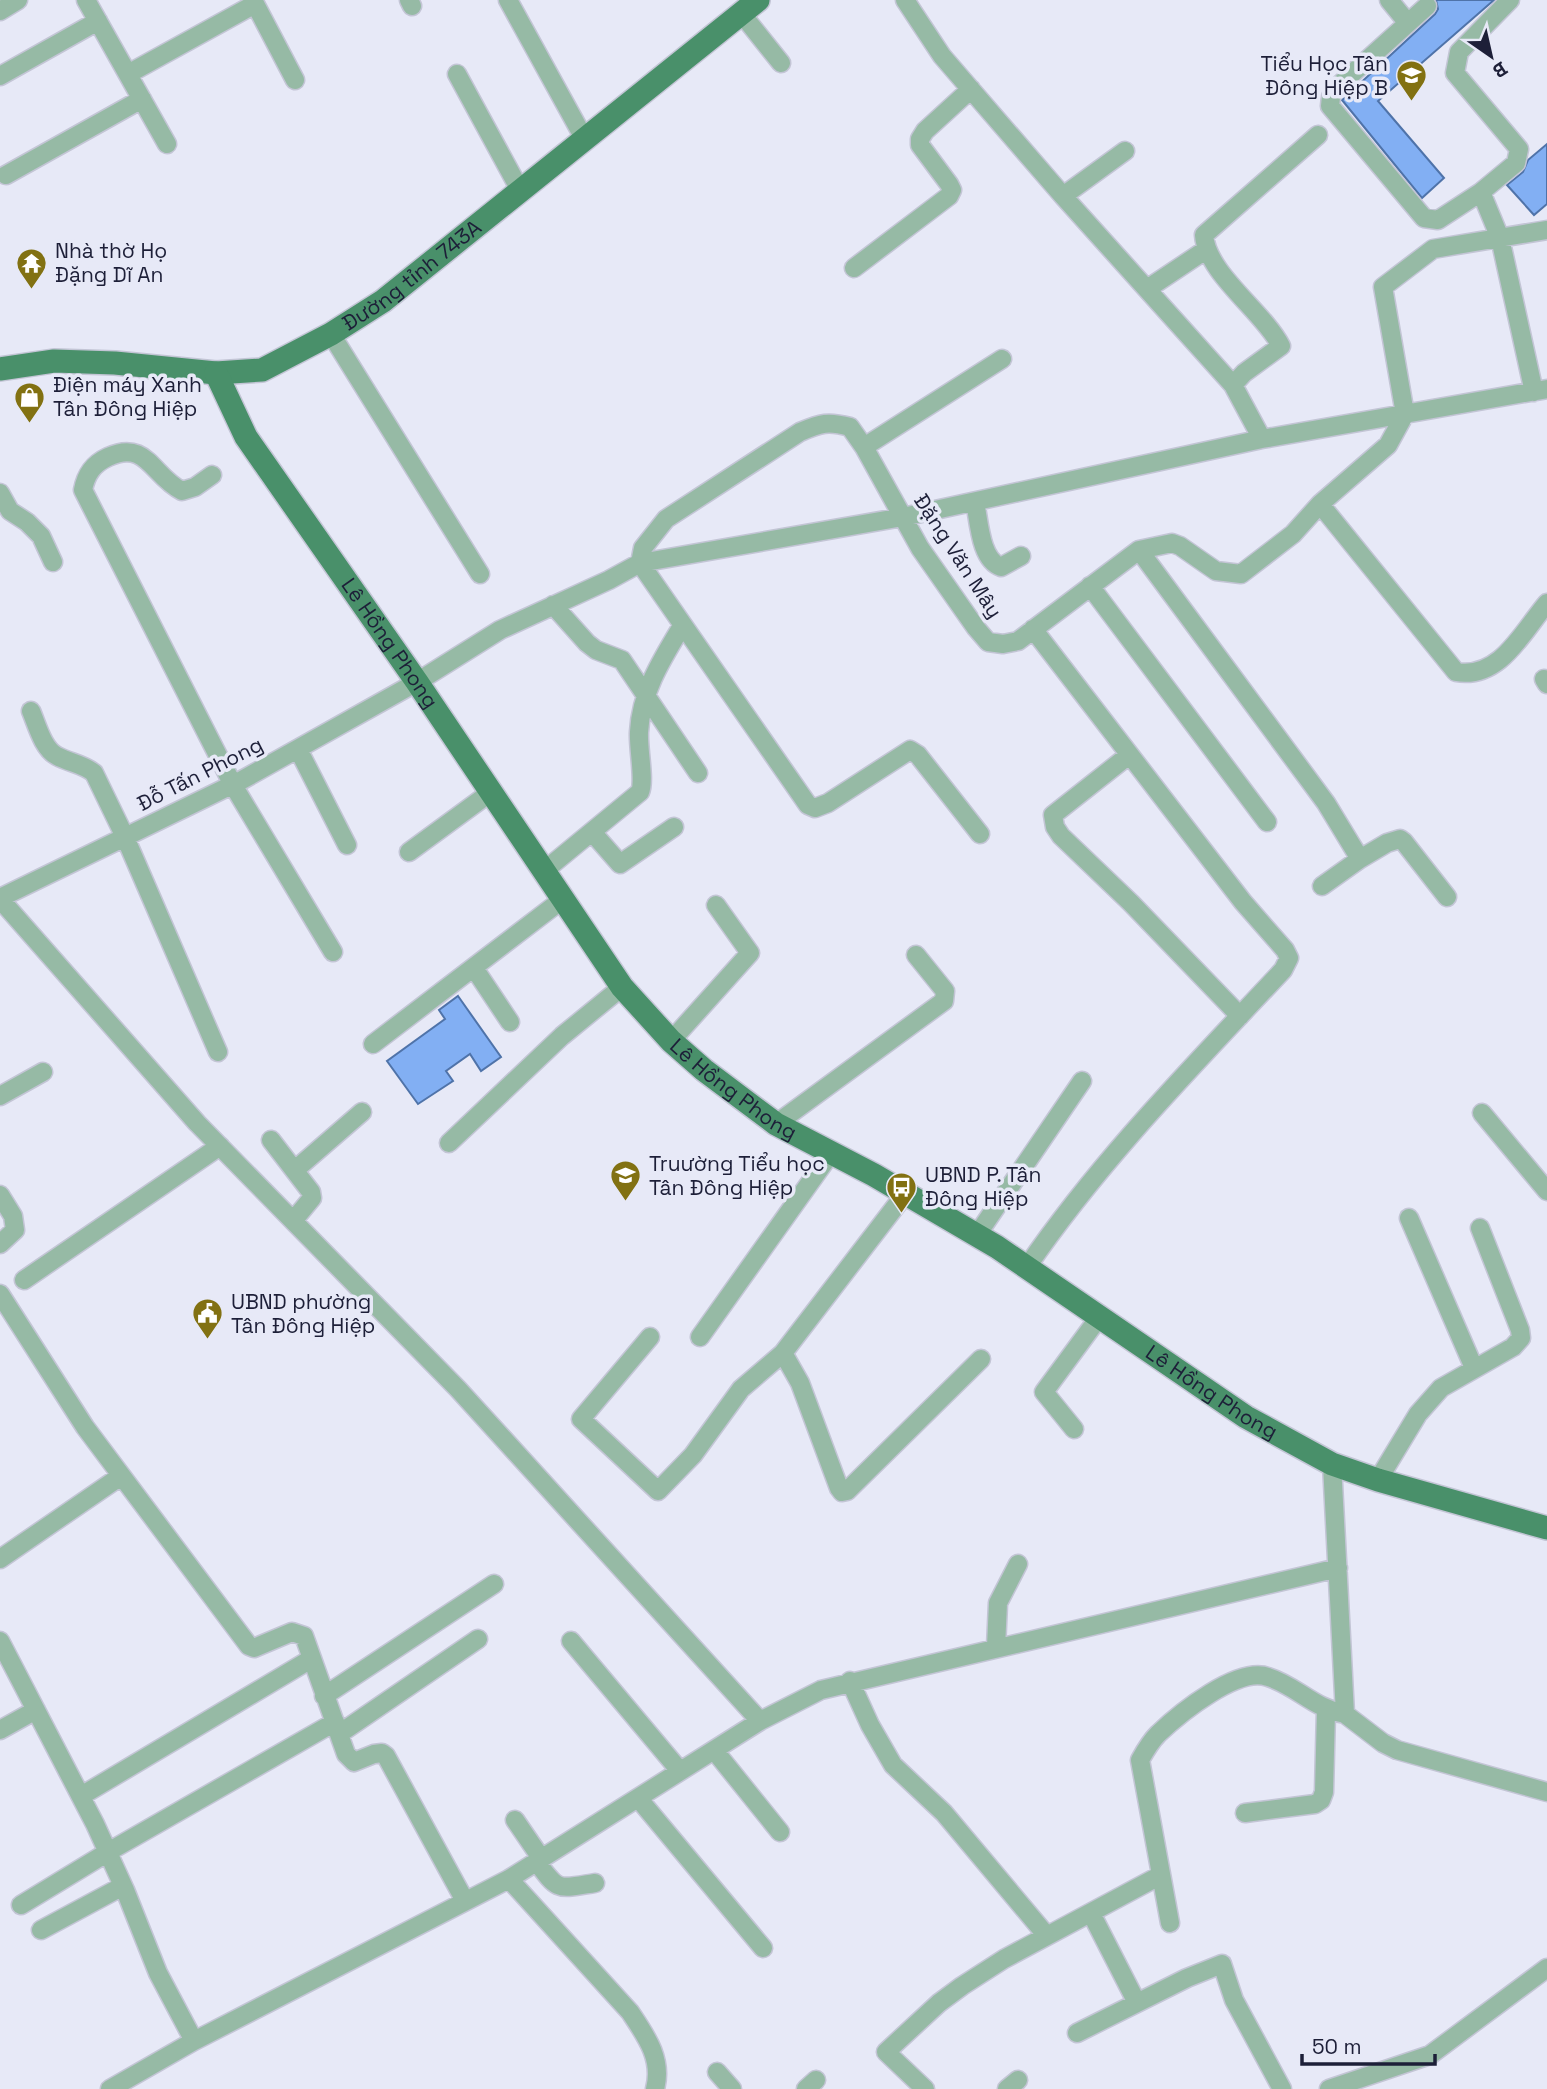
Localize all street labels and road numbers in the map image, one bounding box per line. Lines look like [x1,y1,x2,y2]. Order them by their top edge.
street label: Đường tỉnh 743A [337,214,487,336]
street label: Đặng Văn Mây [908,488,1009,623]
street label: Lê Hồng Phong [336,572,445,713]
street label: Đỗ Tấn Phong [132,730,267,817]
street label: Lê Hồng Phong [665,1032,802,1145]
street label: Lê Hồng Phong [1141,1339,1283,1445]

